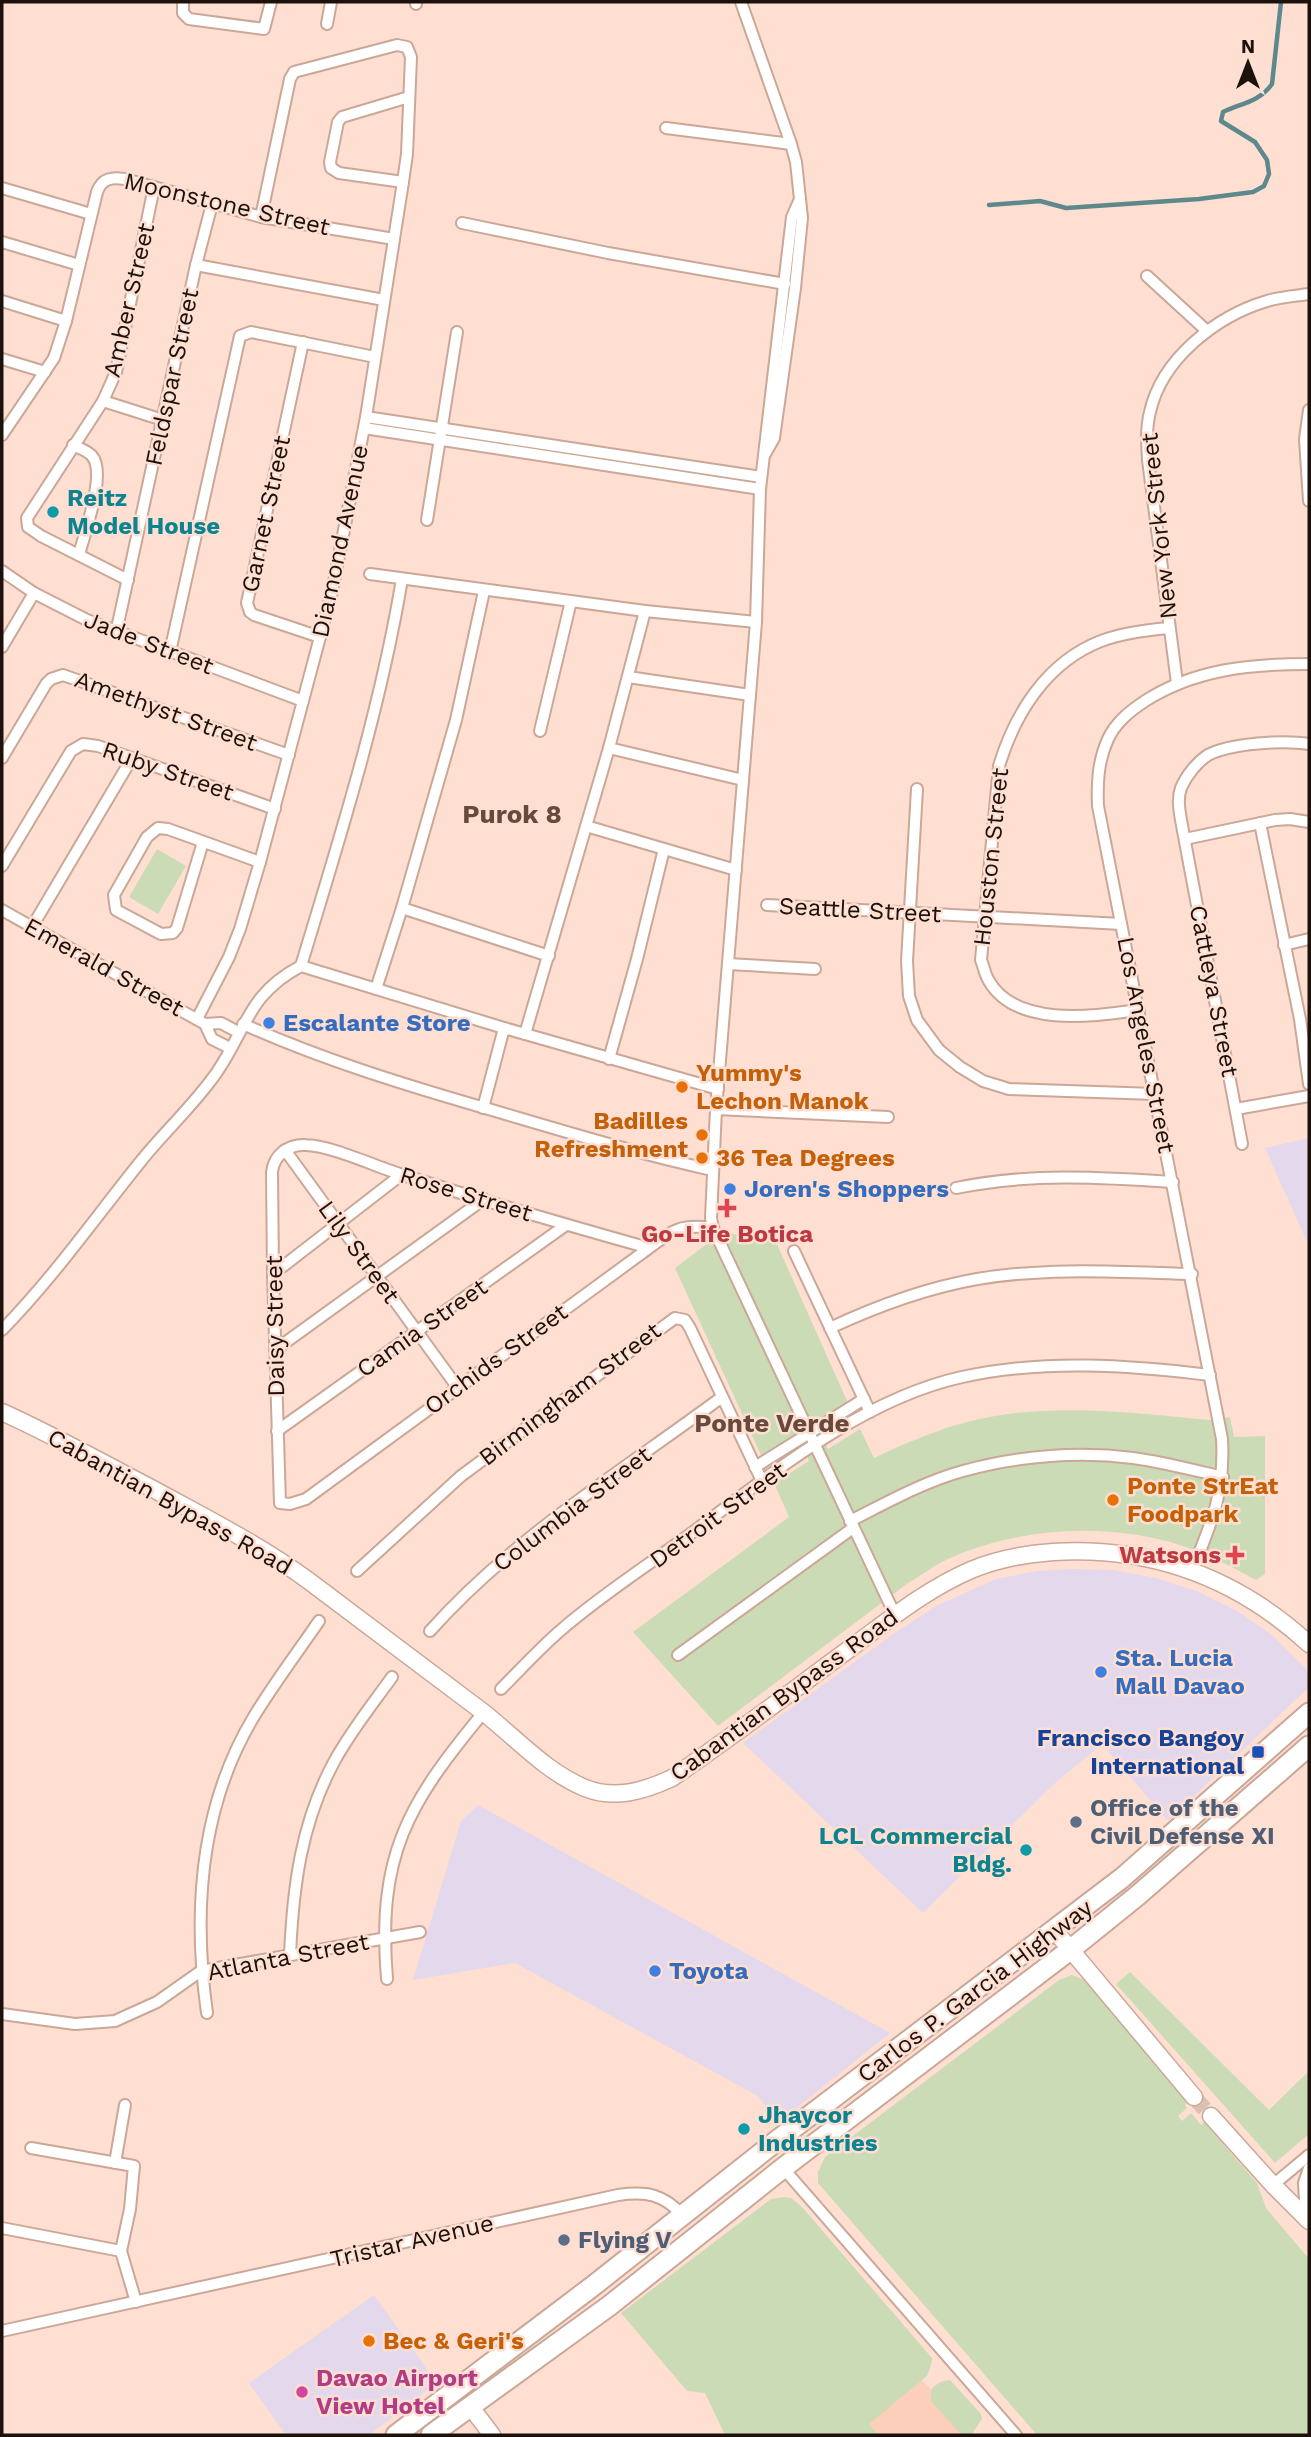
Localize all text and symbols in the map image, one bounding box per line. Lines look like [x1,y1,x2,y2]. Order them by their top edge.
north arrow [1213,28,1283,98]
text: N [1241,35,1255,58]
street label: Moonstone Street [121,167,333,241]
street label: Amber Street [98,220,160,380]
street label: Feldspar Street [140,286,204,468]
street label: New York Street [1135,431,1183,621]
street label: Garnet Street [236,433,296,595]
street label: Diamond Avenue [306,442,374,640]
place label: Reitz Model House [67,484,220,540]
marker: Reitz Model House [45,504,61,520]
street label: Jade Street [80,606,218,680]
street label: Amethyst Street [71,665,261,757]
street label: Ruby Street [98,735,238,807]
street label: Houston Street [968,767,1014,947]
district label: Purok 8 [462,799,562,829]
street label: Seattle Street [778,892,942,928]
street label: Cattleya Street [1184,903,1244,1079]
street label: Emerald Street [19,912,189,1022]
street label: Los Angeles Street [1111,934,1181,1156]
place label: Escalante Store [283,1009,471,1037]
marker: Escalante Store [261,1015,277,1031]
place label: Yummy's Lechon Manok [696,1059,869,1115]
marker: Yummy's Lechon Manok [674,1079,690,1095]
place label: Badilles Refreshment [534,1107,689,1163]
marker: Badilles Refreshment [694,1127,710,1143]
place label: 36 Tea Degrees [716,1144,895,1172]
marker: 36 Tea Degrees [694,1150,710,1166]
street label: Rose Street [396,1161,536,1227]
place label: Joren's Shoppers [744,1175,949,1203]
marker: Joren's Shoppers [722,1181,738,1197]
street label: Lily Street [312,1195,406,1309]
marker: Go-Life Botica [719,1200,735,1216]
place label: Go-Life Botica [641,1220,813,1248]
street label: Daisy Street [260,1255,290,1397]
street label: Camia Street [351,1273,493,1383]
street label: Orchids Street [419,1298,573,1420]
street label: Birmingham Street [474,1316,666,1472]
district label: Ponte Verde [694,1408,850,1438]
street label: Cabantian Bypass Road [43,1423,297,1581]
street label: Columbia Street [487,1440,657,1578]
street label: Detroit Street [644,1456,792,1574]
place label: Ponte StrEat Foodpark [1127,1472,1279,1528]
marker: Ponte StrEat Foodpark [1105,1492,1121,1508]
place label: Watsons [1119,1541,1221,1569]
marker: Watsons [1227,1547,1243,1563]
street label: Cabantian Bypass Road [664,1603,904,1787]
place label: Sta. Lucia Mall Davao [1115,1644,1245,1700]
marker: Sta. Lucia Mall Davao [1093,1664,1109,1680]
place label: Francisco Bangoy International [1037,1724,1244,1780]
marker: Francisco Bangoy International [1250,1744,1266,1760]
place label: Office of the Civil Defense XI [1090,1794,1275,1850]
marker: Office of the Civil Defense XI [1068,1814,1084,1830]
place label: LCL Commercial Bldg. [819,1822,1012,1878]
marker: LCL Commercial Bldg. [1018,1842,1034,1858]
street label: Carlos P. Garcia Highway [852,1893,1098,2088]
street label: Atlanta Street [205,1928,371,1986]
place label: Toyota [669,1957,748,1985]
marker: Toyota [647,1963,663,1979]
place label: Jhaycor Industries [758,2101,878,2157]
marker: Jhaycor Industries [736,2121,752,2137]
street label: Tristar Avenue [328,2209,496,2273]
place label: Flying V [578,2226,672,2254]
marker: Flying V [556,2232,572,2248]
place label: Bec & Geri's [383,2327,524,2355]
marker: Bec & Geri's [361,2333,377,2349]
place label: Davao Airport View Hotel [316,2364,478,2420]
marker: Davao Airport View Hotel [294,2384,310,2400]

